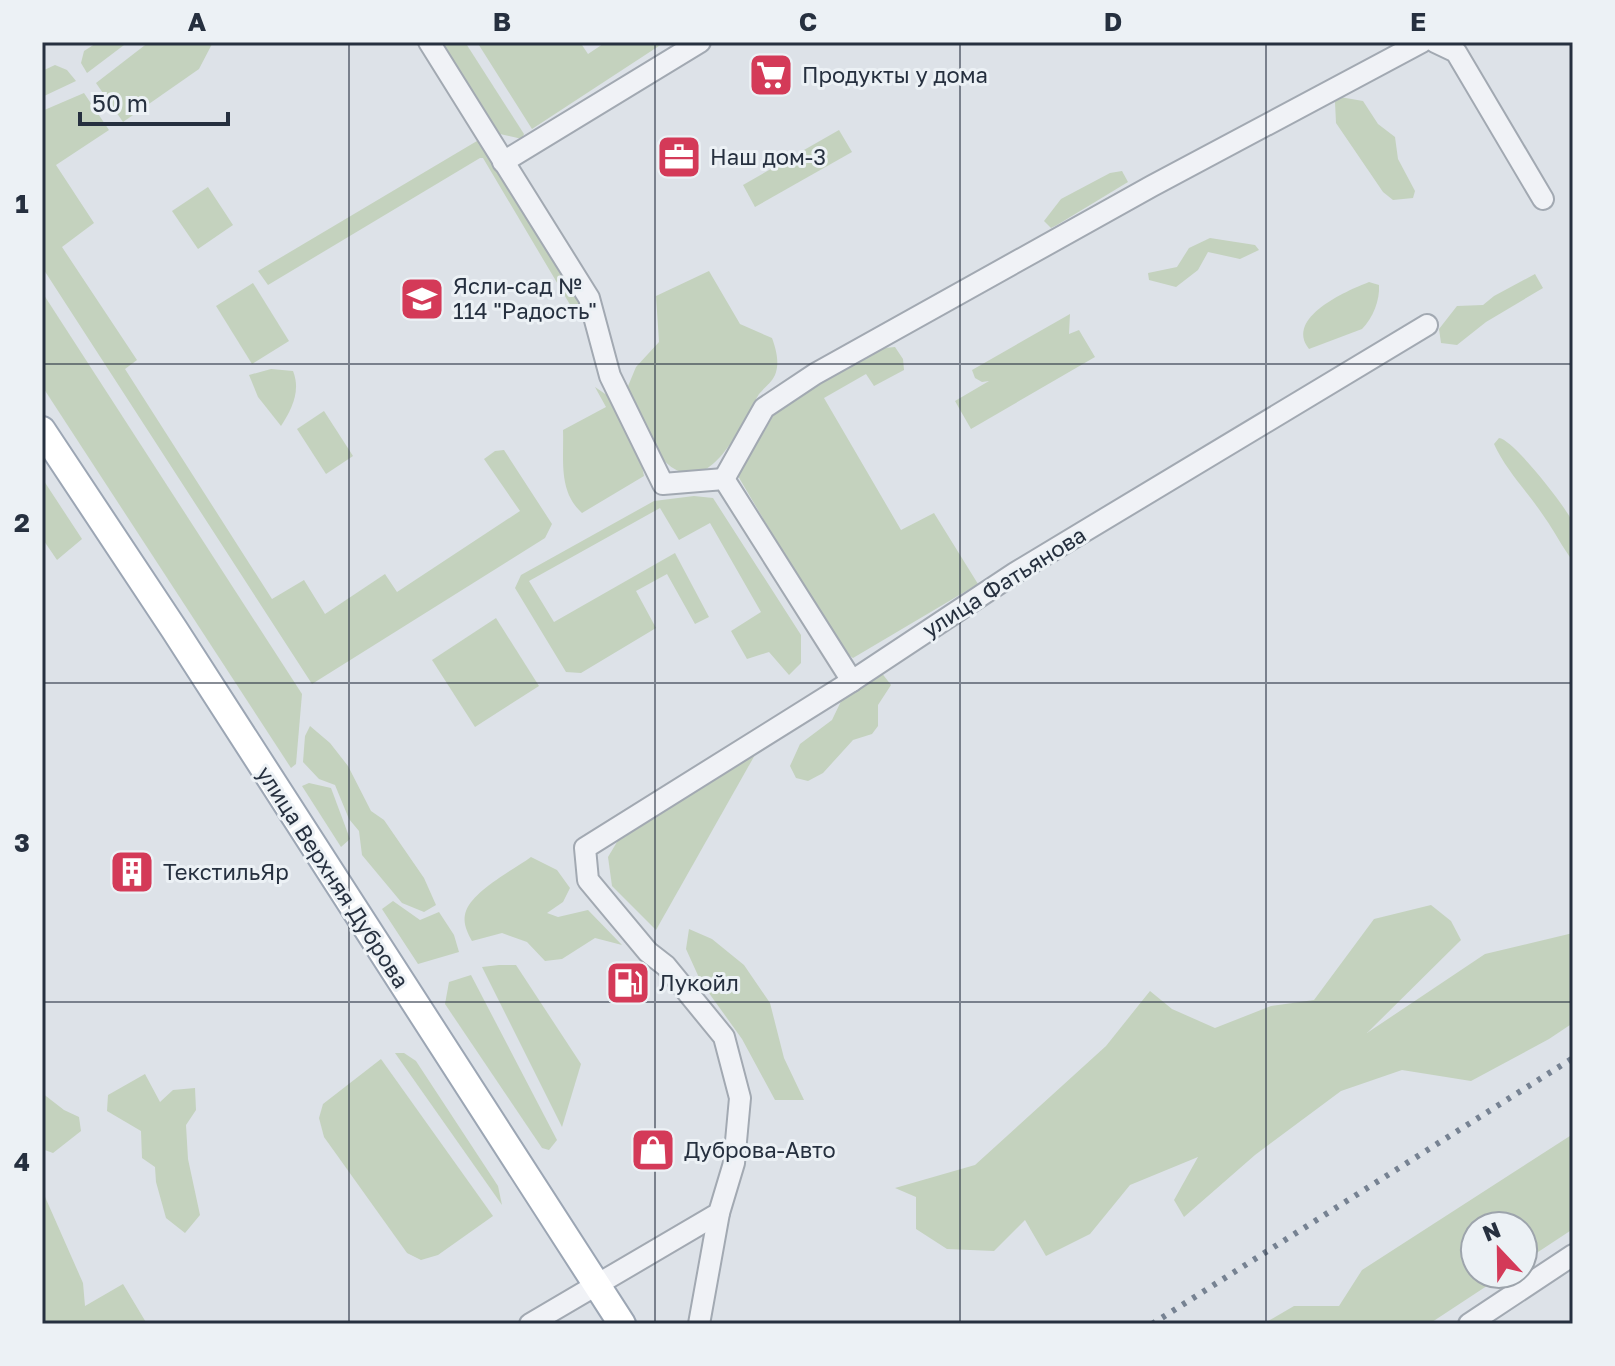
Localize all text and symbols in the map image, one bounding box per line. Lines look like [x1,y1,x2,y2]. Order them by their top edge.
text: A [188,6,207,37]
text: B [493,6,511,37]
text: C [799,6,817,37]
text: D [1104,6,1122,37]
text: E [1410,6,1426,37]
supermarket icon: Продукты у дома [747,51,795,99]
place label: Продукты у дома [802,61,988,88]
scale bar [80,76,228,126]
text: 50 m [92,88,148,117]
office icon: Наш дом-3 [655,133,703,181]
place label: Наш дом-3 [710,143,826,170]
text: 1 [15,188,29,219]
place label: Ясли-сад № 114 "Радость" [453,272,597,324]
school or university icon: Ясли-сад № 114 "Радость" [398,275,446,323]
text: 2 [14,507,30,538]
street label: улица Фатьянова [917,520,1090,643]
street label: улица Верхняя Дуброва [251,761,415,993]
text: 3 [14,827,30,858]
building icon: ТекстильЯр [108,848,156,896]
place label: ТекстильЯр [163,858,289,885]
fuel station icon: Лукойл [604,959,652,1007]
place label: Лукойл [659,969,739,996]
shop icon: Дуброва-Авто [629,1126,677,1174]
place label: Дуброва-Авто [684,1136,836,1163]
text: 4 [14,1146,30,1177]
north arrow [1459,1210,1539,1290]
text: N [1479,1215,1504,1247]

